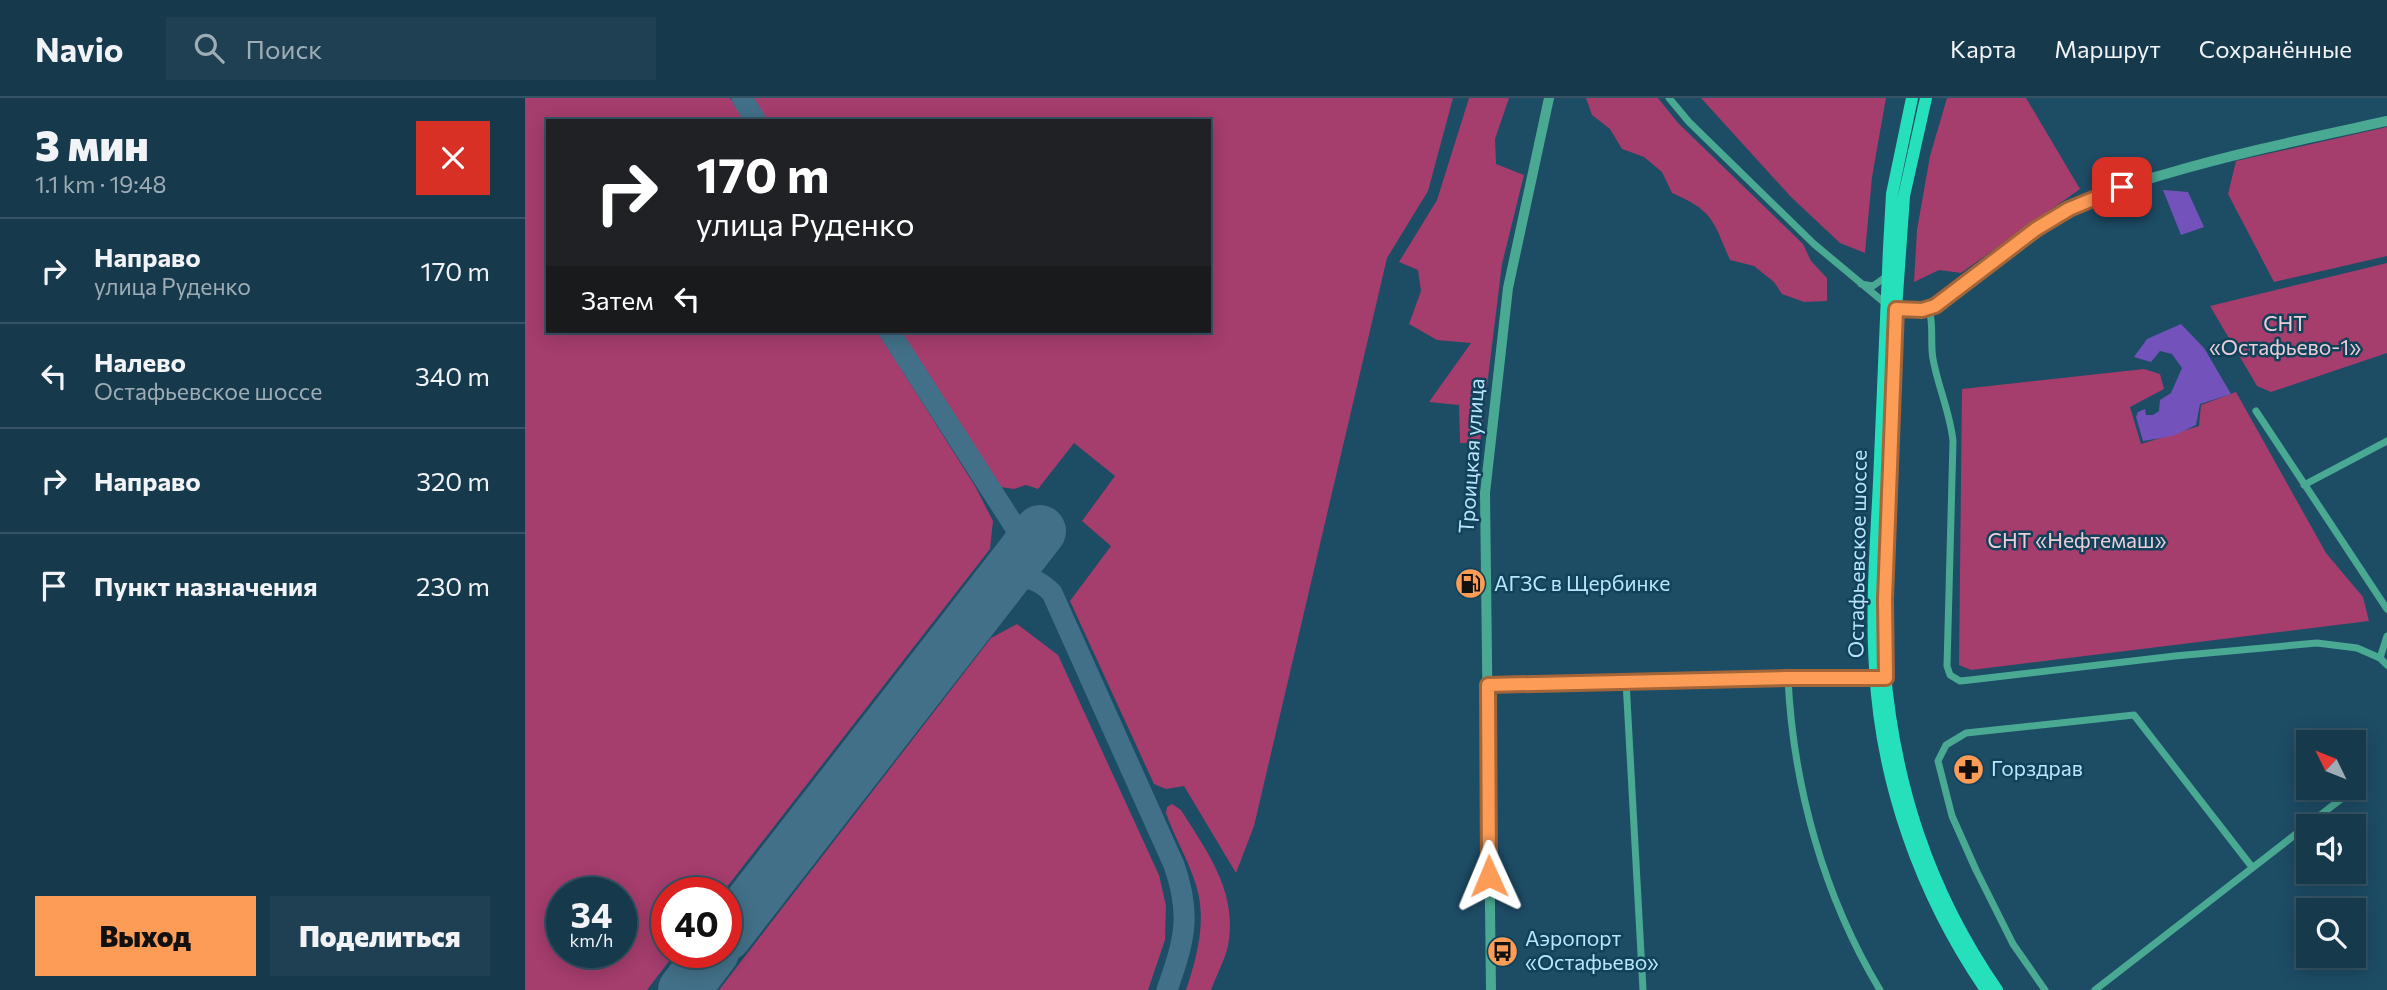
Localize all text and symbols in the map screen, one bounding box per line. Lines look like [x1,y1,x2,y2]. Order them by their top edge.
search box [166,17,656,80]
text: Navio [35,28,124,69]
icon: search [190,29,228,67]
text: Поиск [246,33,322,64]
text: Карта [1950,34,2016,63]
text: Маршрут [2054,34,2161,63]
text: Сохранённые [2199,34,2352,63]
text: 3 мин [35,118,149,170]
button: close [416,121,490,195]
text: 170 m [696,143,829,203]
icon: right [581,147,672,238]
pin [2092,157,2152,217]
icon: arrive [2103,168,2141,206]
text: 1.1 km · 19:48 [35,170,166,198]
text: улица Руденко [696,203,915,243]
text: Направо [94,241,201,272]
icon: right [35,252,73,290]
text: 170 m [421,255,490,286]
text: улица Руденко [94,272,251,300]
icon: left [668,280,706,318]
text: Затем [581,284,654,315]
park label: СНТ «Остафьево-1» [2209,310,2361,359]
text: Налево [94,346,186,377]
icon: left [35,357,73,395]
text: 340 m [415,360,490,391]
text: Остафьевское шоссе [94,377,322,405]
street label: Троицкая улица [1453,378,1488,534]
street label: Остафьевское шоссе [1842,450,1871,658]
icon: right [35,462,73,500]
text: Направо [94,465,201,496]
text: 320 m [416,465,490,496]
park label: СНТ «Нефтемаш» [1988,527,2166,552]
icon: arrive [35,567,73,605]
fuel station icon: АГЗС в Щербинке [1454,567,1488,601]
text: Пункт назначения [94,570,318,601]
text: 230 m [416,570,490,601]
place label: АГЗС в Щербинке [1494,570,1670,595]
north arrow [2296,730,2366,800]
map controls [2296,730,2366,968]
pharmacy icon: Горздрав [1951,752,1985,786]
place label: Горздрав [1991,755,2083,780]
button: sound [2296,814,2366,884]
position arrow [1452,839,1526,913]
speed limit sign: 40 [651,877,742,968]
text: 34 [571,892,612,935]
button: Выход [35,896,256,976]
button: Поделиться [270,896,490,976]
button: search [2296,898,2366,968]
place label: Аэропорт «Остафьево» [1525,925,1659,974]
text: km/h [570,929,613,951]
bus stop icon: Аэропорт «Остафьево» [1485,934,1519,968]

